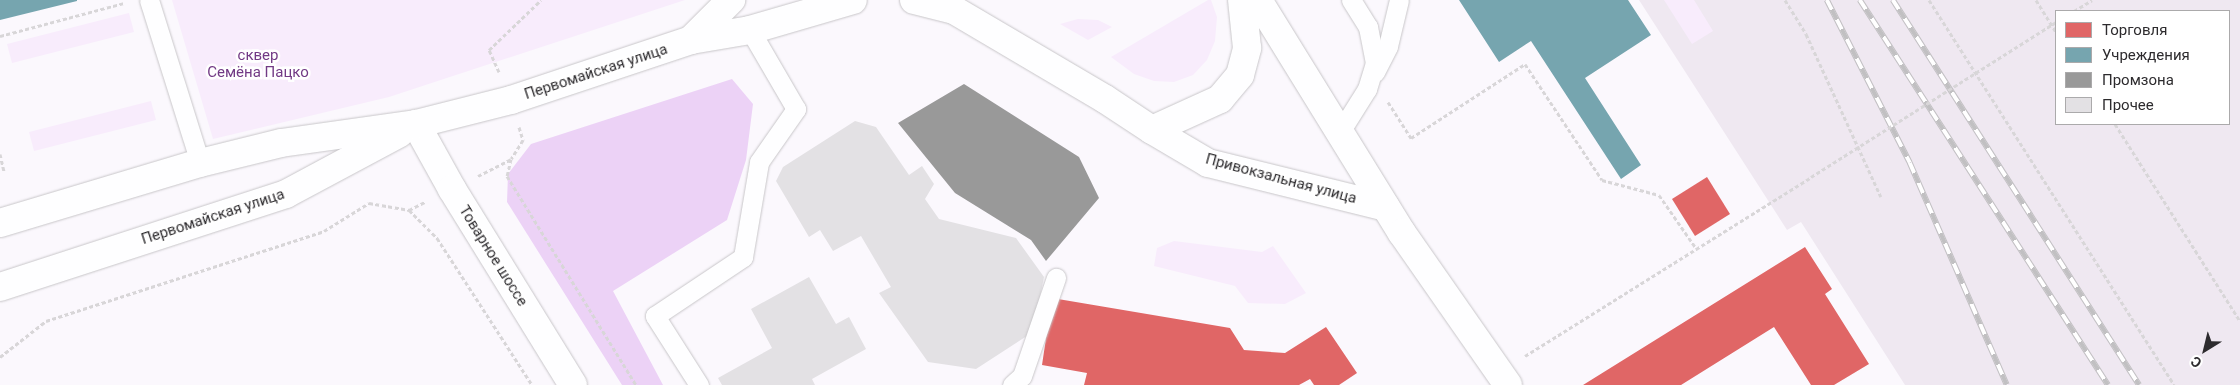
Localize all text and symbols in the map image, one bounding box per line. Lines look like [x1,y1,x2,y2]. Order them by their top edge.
legend [2055,10,2230,125]
text: Торговля [2102,21,2167,39]
street label: Первомайская улица [522,40,670,104]
park label: сквер Семёна Пацко [207,46,309,81]
text: Учреждения [2102,46,2190,64]
text: Промзона [2102,71,2174,89]
text: Прочее [2102,96,2154,114]
street label: Привокзальная улица [1204,150,1358,208]
street label: Первомайская улица [139,185,287,249]
street label: Товарное шоссе [455,202,531,310]
north arrow [2180,325,2230,375]
text: С [2188,353,2205,371]

